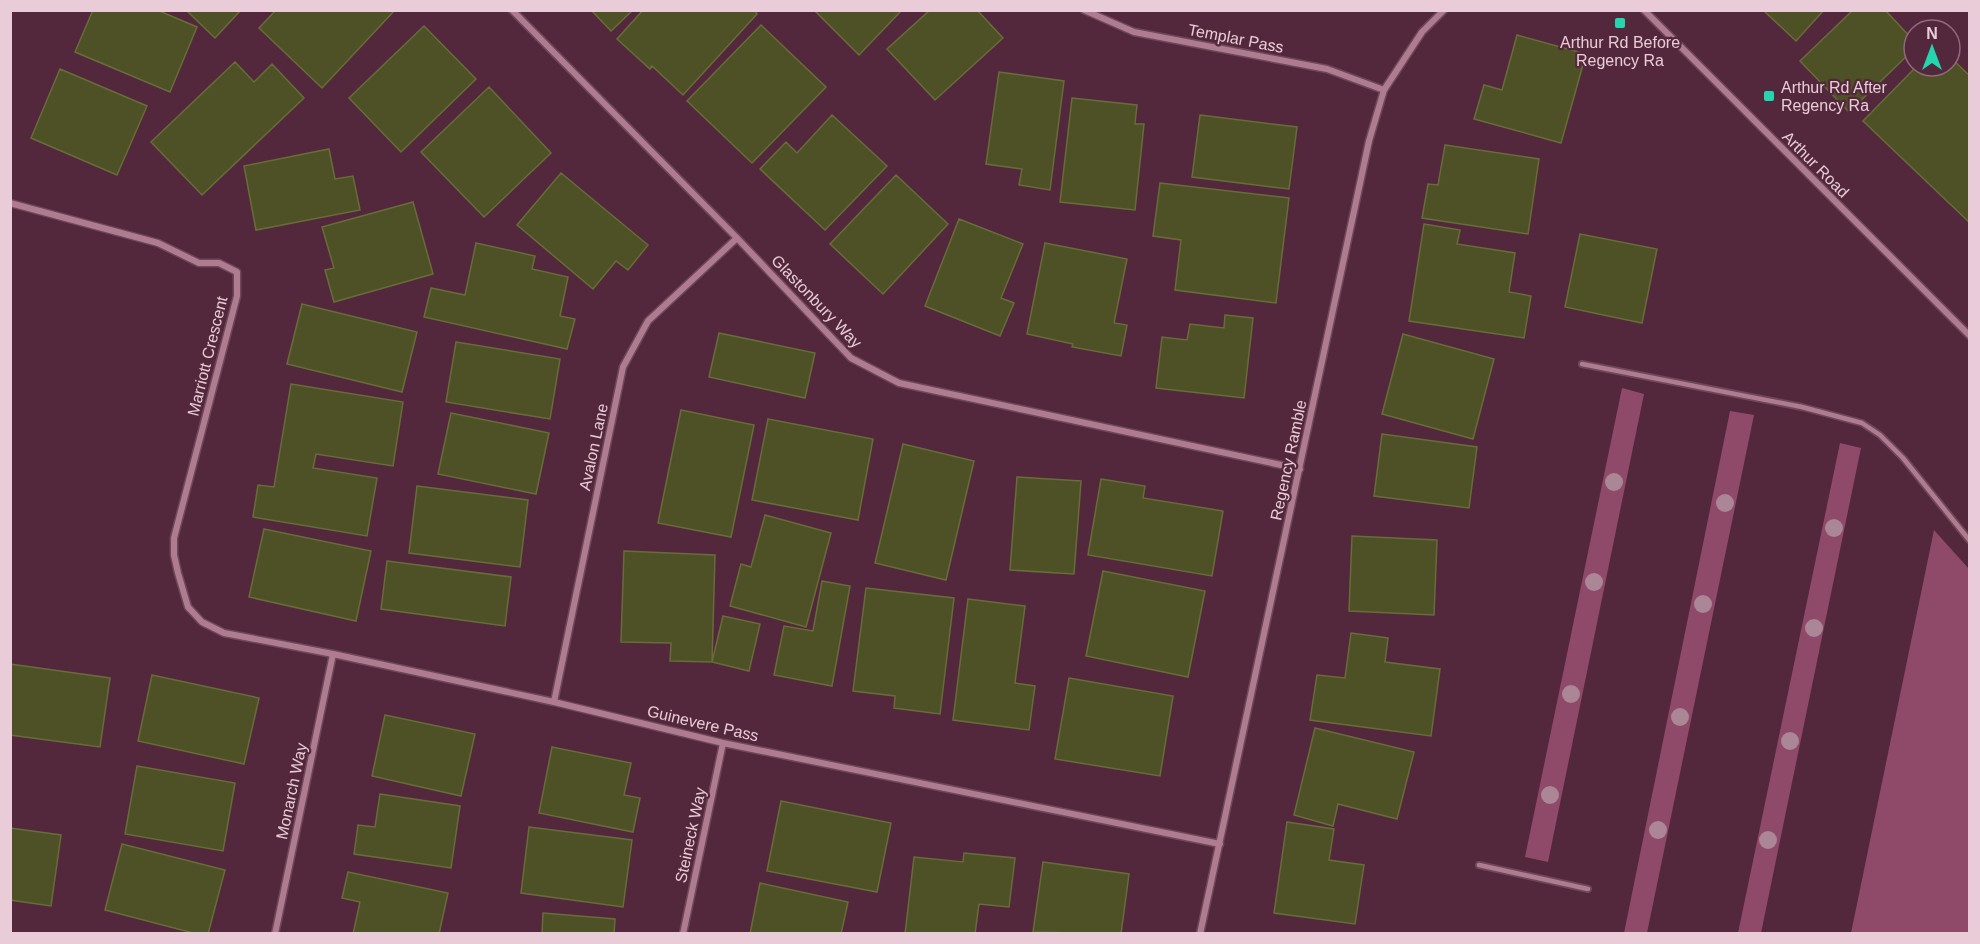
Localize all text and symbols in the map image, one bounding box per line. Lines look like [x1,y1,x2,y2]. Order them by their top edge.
marker: Arthur Rd Before Regency Ra [1613,16,1627,30]
north arrow [1902,18,1962,78]
street label: Templar Pass [1187,21,1285,56]
text: N [1926,25,1938,42]
place label: Arthur Rd Before Regency Ra [1560,34,1680,69]
place label: Arthur Rd After Regency Ra [1781,79,1887,114]
marker: Arthur Rd After Regency Ra [1762,89,1776,103]
street label: Arthur Road [1779,128,1852,201]
street label: Glastonbury Way [768,252,865,351]
street label: Marriott Crescent [184,294,231,418]
street label: Regency Ramble [1267,398,1310,522]
street label: Avalon Lane [576,402,611,492]
street label: Guinevere Pass [646,702,760,745]
street label: Monarch Way [273,741,310,841]
street label: Steineck Way [672,786,709,884]

